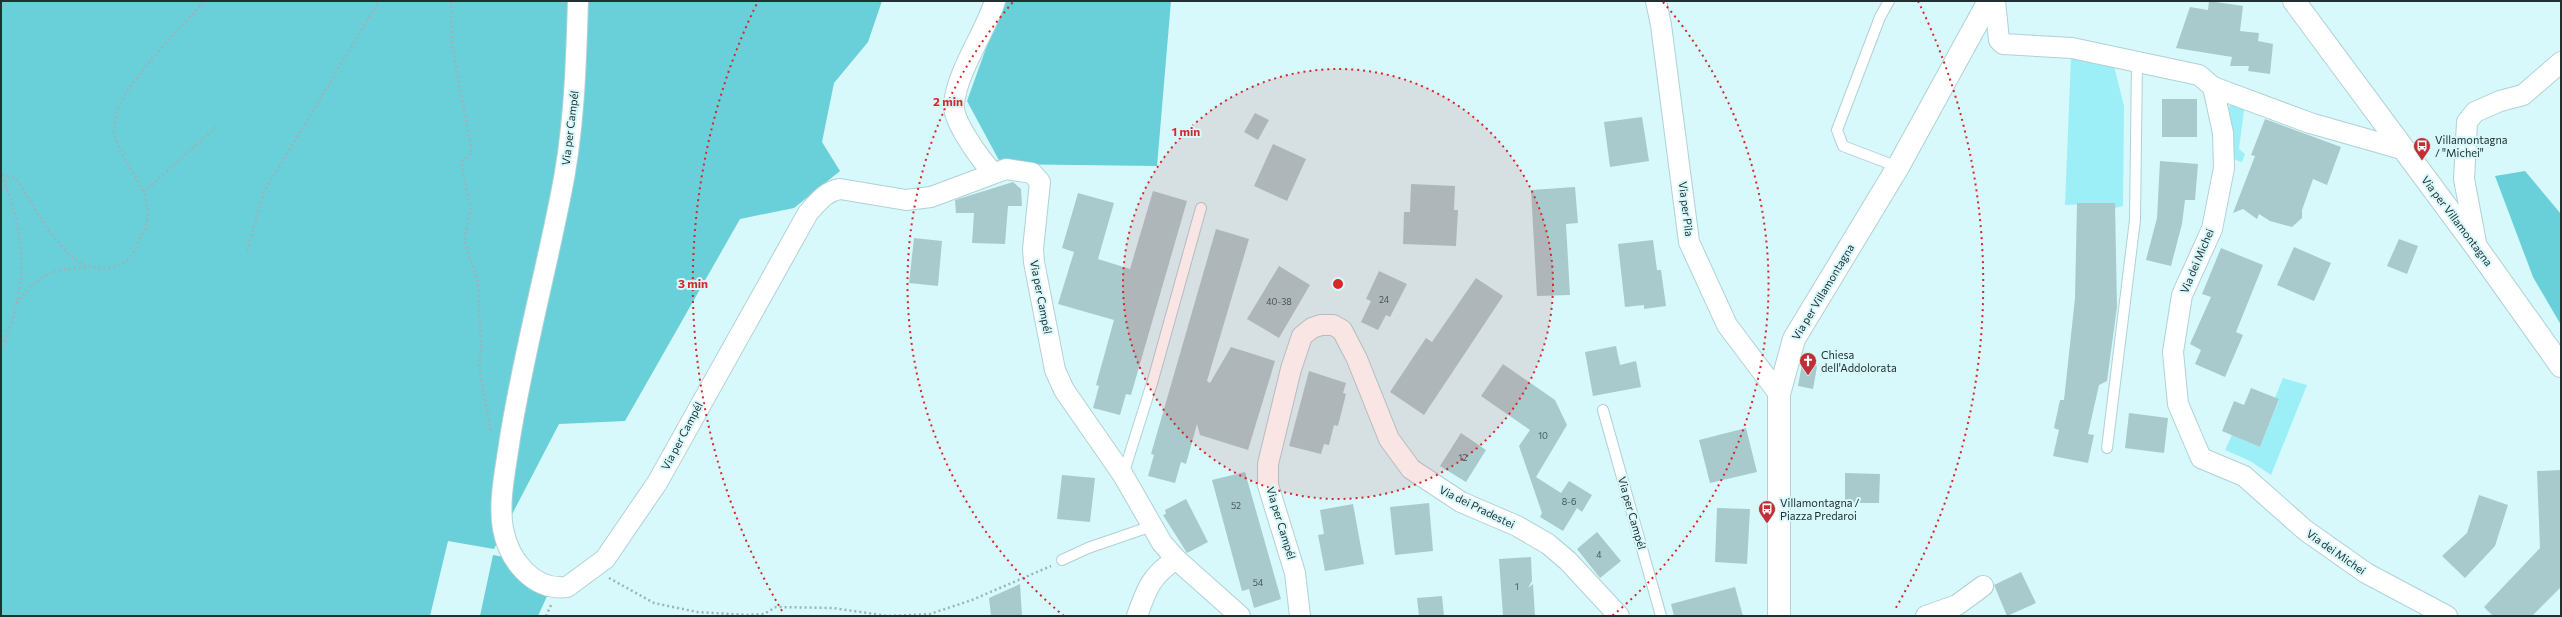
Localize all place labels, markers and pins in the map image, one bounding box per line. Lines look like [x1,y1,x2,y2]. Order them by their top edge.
place label: Villamontagna / "Michei" [2435,133,2507,159]
bus stop icon: Villamontagna / "Michei" [2412,136,2432,161]
centre of rings [1331,277,1345,291]
place label: Chiesa dell'Addolorata [1821,348,1897,374]
church icon: Chiesa dell'Addolorata [1798,351,1818,376]
place label: Villamontagna / Piazza Predaroi [1780,496,1860,522]
bus stop icon: Villamontagna / Piazza Predaroi [1757,499,1777,524]

